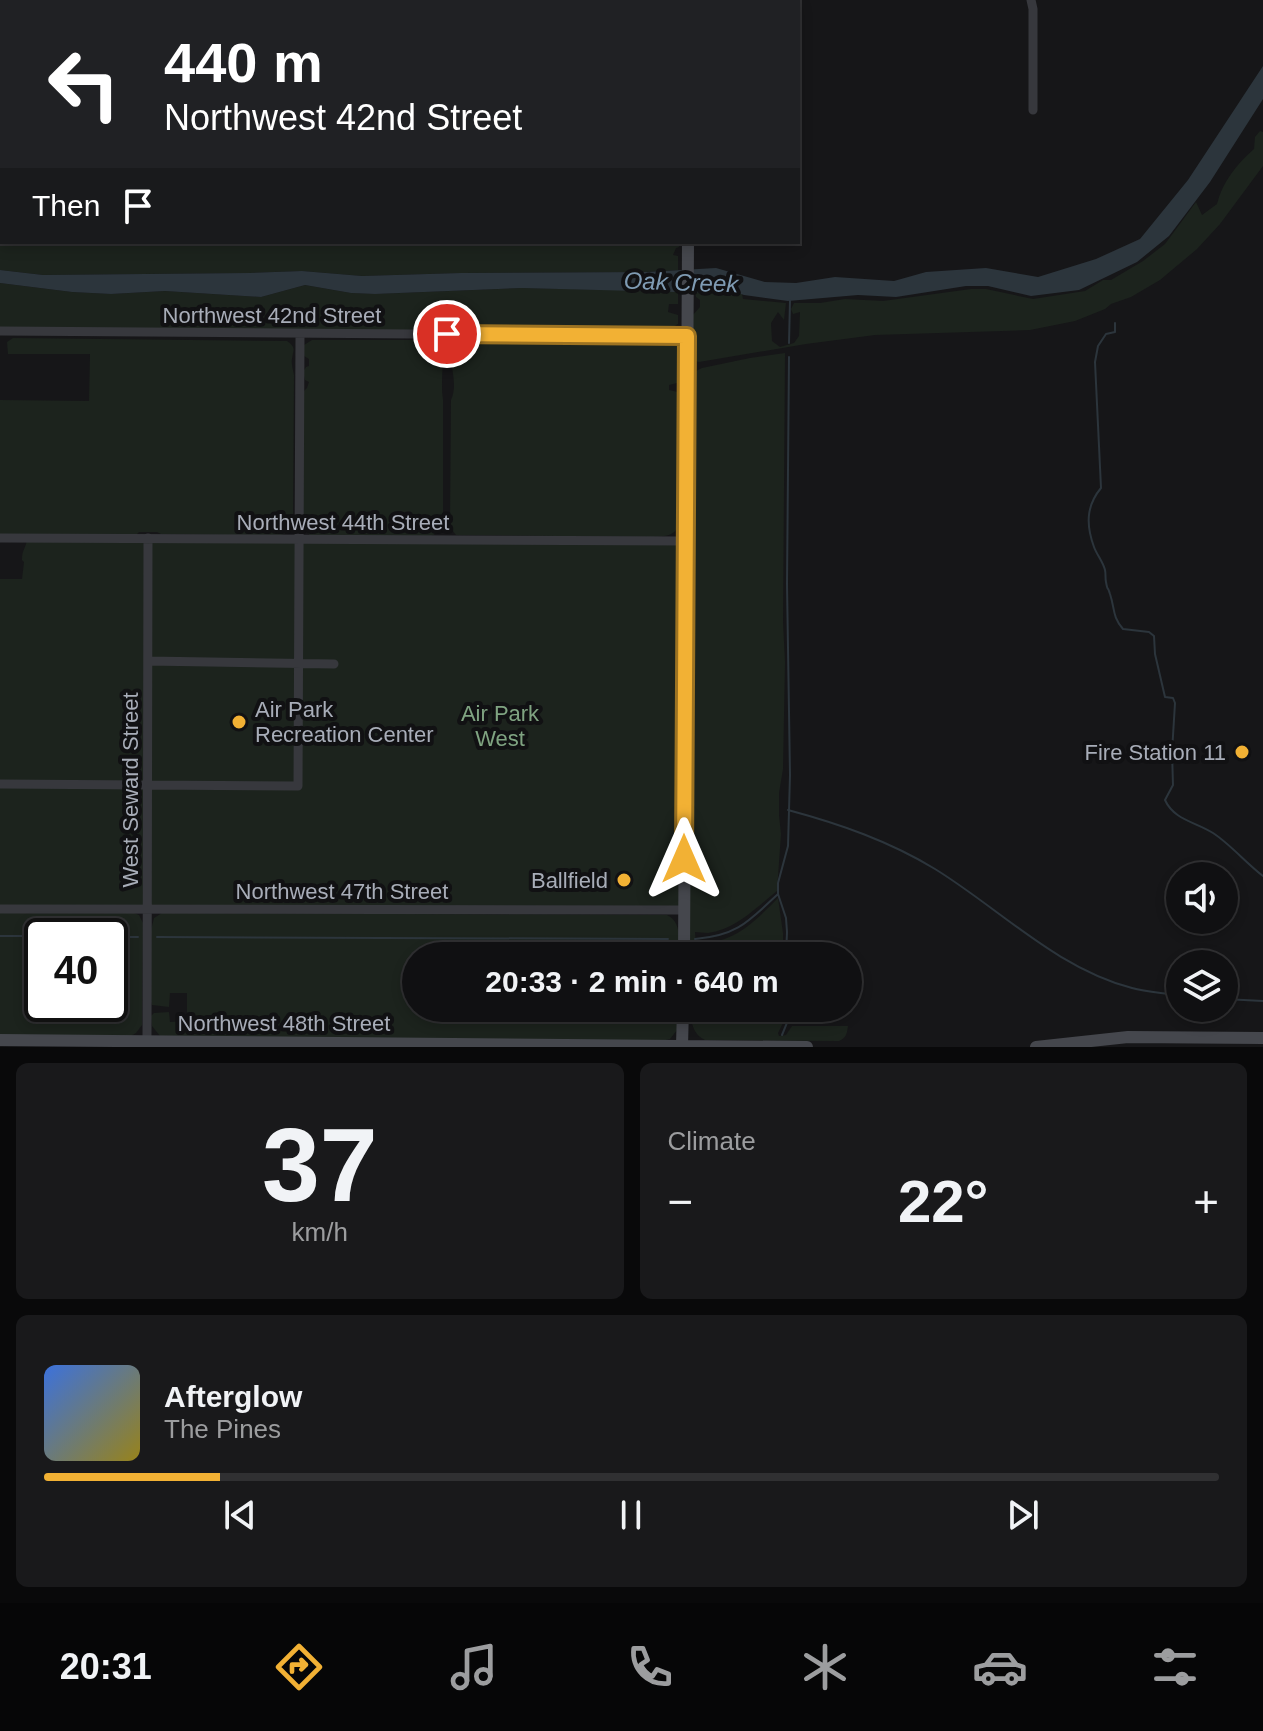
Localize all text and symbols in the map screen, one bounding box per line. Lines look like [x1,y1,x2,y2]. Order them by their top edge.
text: 440 m [164,31,323,94]
icon: left [32,32,136,136]
text: Northwest 42nd Street [164,97,522,138]
icon: arrive [116,184,160,228]
text: Then [32,189,100,222]
water label: Oak Creek [623,267,741,298]
pin [413,300,481,368]
street label: Northwest 42nd Street [163,303,381,328]
icon: arrive [425,312,469,356]
street label: Northwest 44th Street [237,510,449,535]
street label: West Seward Street [118,692,143,888]
place label: Air Park Recreation Center [255,697,434,747]
park label: Air Park West [461,701,540,751]
marker: Air Park Recreation Center [230,713,248,731]
place label: Fire Station 11 [1085,740,1226,765]
marker: Fire Station 11 [1233,743,1251,761]
position arrow [642,817,726,901]
map controls [1166,862,1238,1022]
button: sound [1166,862,1238,934]
place label: Ballfield [531,868,608,893]
marker: Ballfield [615,871,633,889]
street label: Northwest 47th Street [236,879,448,904]
speed limit sign: 40 [24,918,128,1022]
button: layers [1166,950,1238,1022]
text: 20:33 · 2 min · 640 m [485,965,779,998]
street label: Northwest 48th Street [178,1011,390,1036]
text: 37 [262,1107,378,1223]
text: Climate [668,1126,756,1156]
text: 22° [898,1168,989,1235]
text: − [668,1177,693,1226]
text: + [1193,1177,1219,1226]
text: km/h [292,1217,348,1247]
text: Afterglow [164,1380,302,1413]
text: The Pines [164,1414,281,1444]
icon: previous [218,1493,262,1537]
icon: pause [609,1493,653,1537]
icon: next [1001,1493,1045,1537]
icon: directions [271,1639,327,1695]
icon: music [446,1639,502,1695]
icon: phone [622,1639,678,1695]
icon: climate [797,1639,853,1695]
icon: car [972,1639,1028,1695]
icon: filters [1147,1639,1203,1695]
text: 20:31 [60,1646,152,1687]

